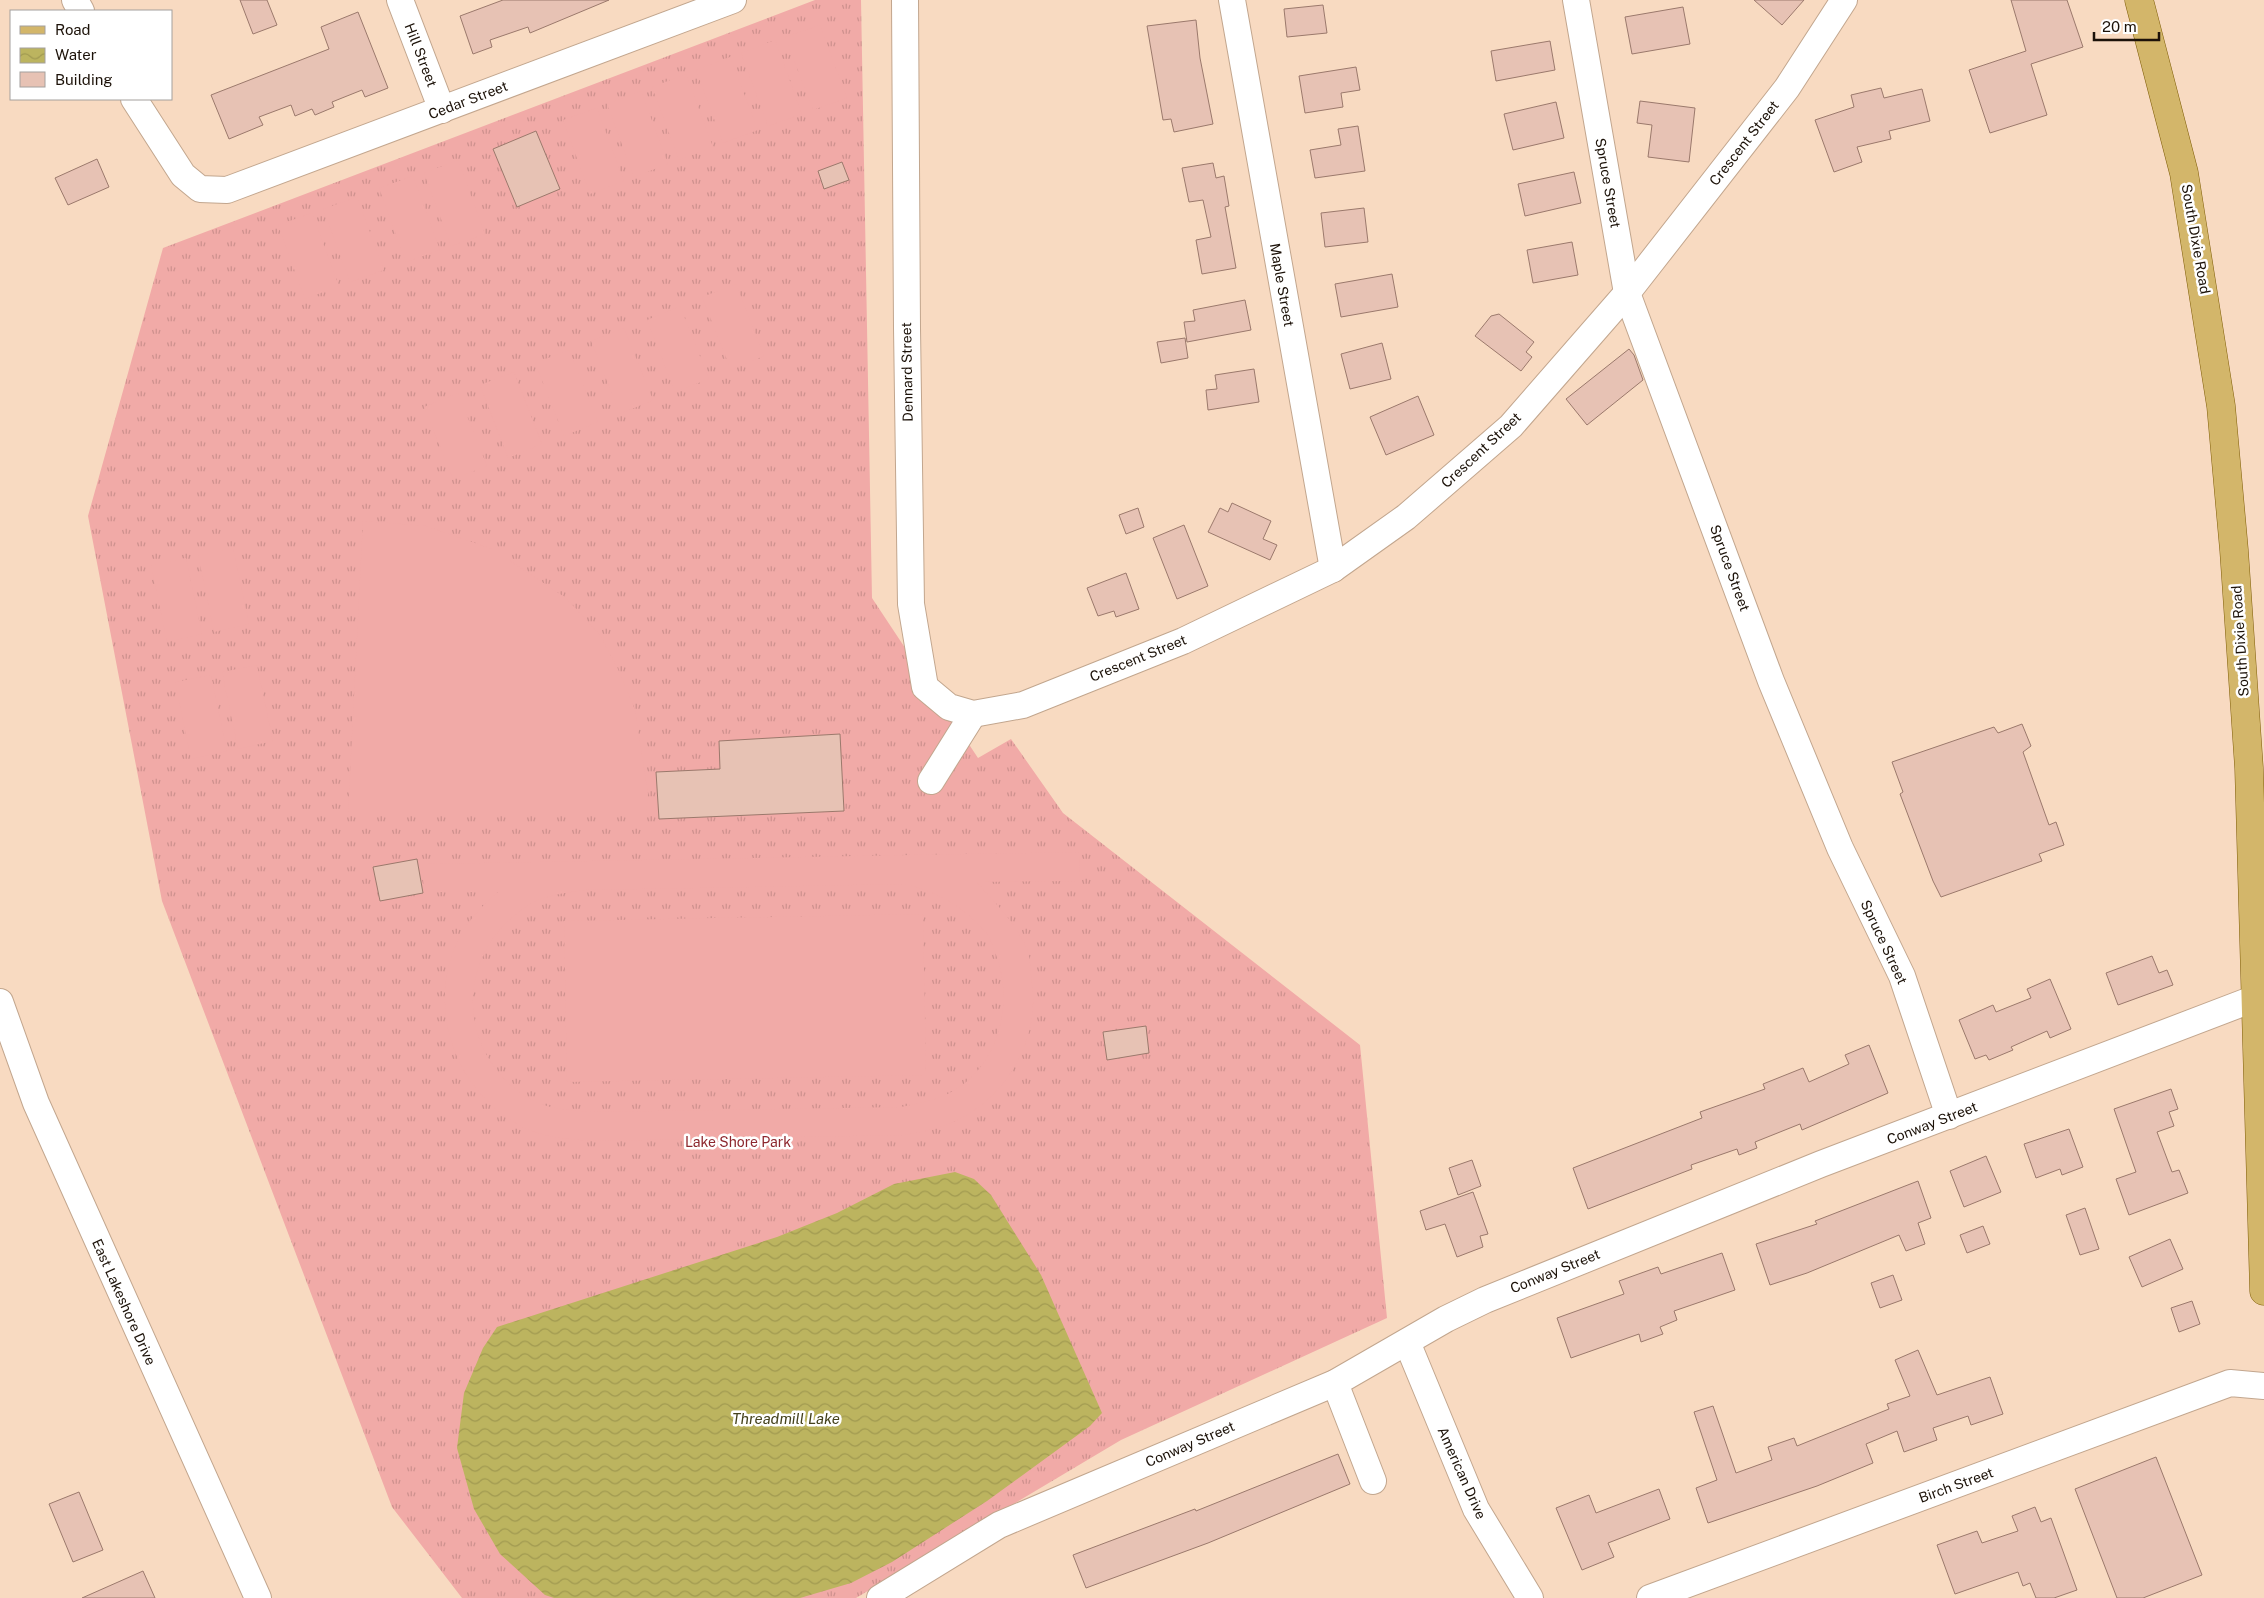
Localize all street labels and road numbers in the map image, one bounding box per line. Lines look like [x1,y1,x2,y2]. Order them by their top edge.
street label: Hill Street [402,21,440,89]
street label: Cedar Street [426,78,510,122]
street label: Crescent Street [1706,97,1782,189]
street label: Spruce Street [1592,137,1624,229]
street label: South Dixie Road [2178,183,2214,295]
street label: Maple Street [1267,242,1297,328]
street label: Dennard Street [898,322,916,422]
street label: Crescent Street [1438,409,1524,491]
street label: Spruce Street [1707,523,1753,613]
street label: South Dixie Road [2228,585,2252,697]
street label: Crescent Street [1087,631,1189,685]
street label: Spruce Street [1858,897,1910,987]
street label: Conway Street [1885,1098,1979,1148]
street label: East Lakeshore Drive [89,1237,159,1368]
street label: Conway Street [1508,1246,1602,1296]
street label: Conway Street [1143,1418,1237,1470]
street label: American Drive [1435,1424,1489,1522]
street label: Birch Street [1917,1464,1995,1506]

